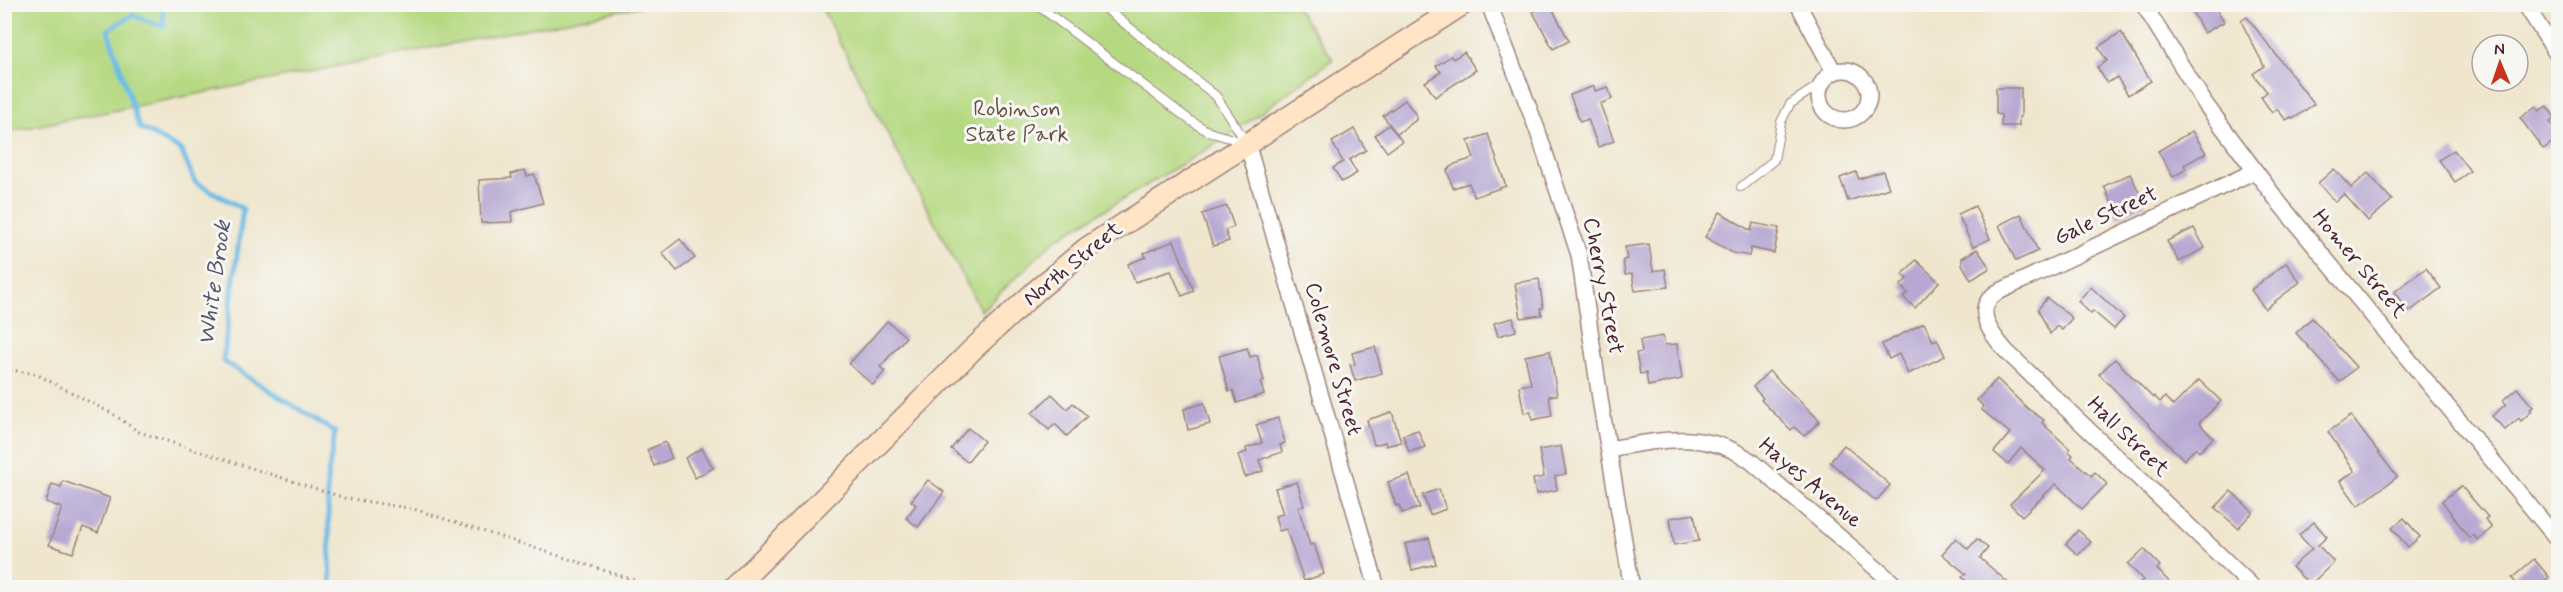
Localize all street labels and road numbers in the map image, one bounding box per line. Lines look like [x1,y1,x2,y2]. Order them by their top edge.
street label: Gale Street [2050,180,2162,252]
street label: Homer Street [2305,204,2413,324]
street label: North Street [1018,215,1128,313]
street label: Cherry Street [1576,215,1630,357]
street label: Colemore Street [1298,279,1368,439]
street label: Hall Street [2081,391,2175,483]
street label: Hayes Avenue [1752,432,1868,534]

